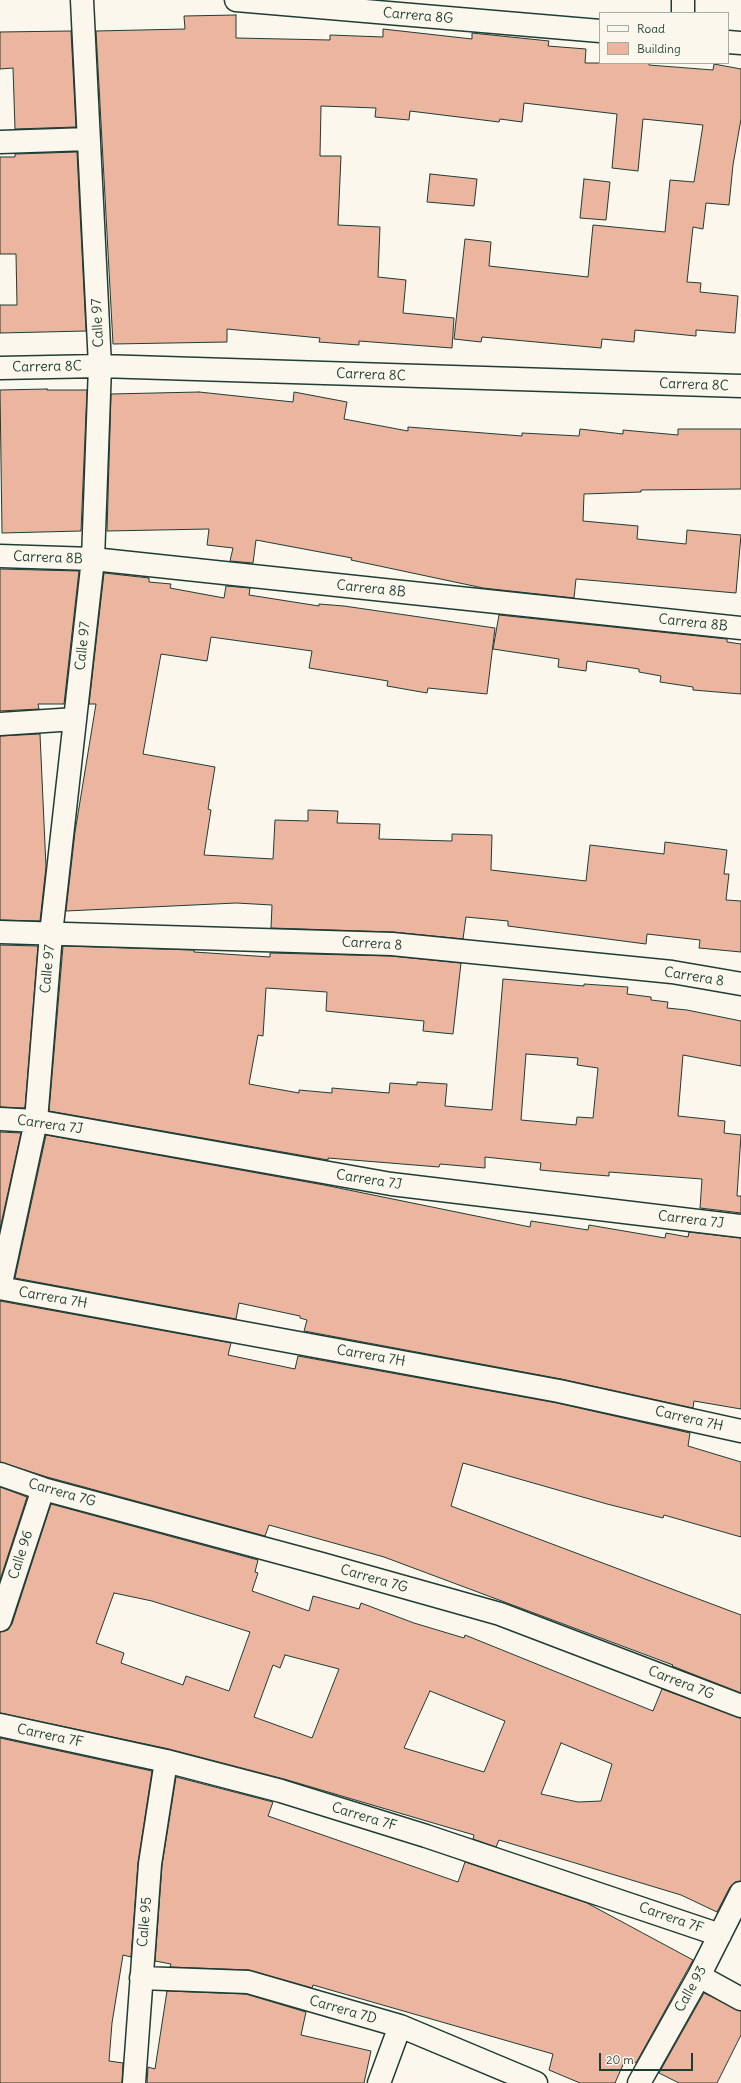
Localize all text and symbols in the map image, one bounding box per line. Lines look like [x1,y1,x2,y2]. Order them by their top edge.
street label: Carrera 8G [382,5,454,27]
legend [599,12,729,64]
text: Road [637,21,665,36]
text: Building [637,41,681,56]
street label: Calle 97 [88,298,108,348]
street label: Carrera 8C [12,358,82,376]
street label: Carrera 8C [336,365,406,385]
street label: Carrera 8C [659,375,729,395]
street label: Carrera 8B [13,548,83,568]
street label: Carrera 8B [335,577,407,601]
street label: Carrera 8B [657,611,729,635]
street label: Calle 97 [72,621,94,671]
street label: Carrera 8 [341,934,403,954]
street label: Calle 97 [37,944,59,994]
street label: Carrera 8 [663,964,725,990]
street label: Carrera 7J [16,1112,84,1138]
street label: Carrera 7J [335,1167,403,1193]
street label: Carrera 7J [657,1208,725,1232]
street label: Carrera 7H [17,1284,89,1312]
street label: Carrera 7H [335,1342,407,1370]
street label: Carrera 7H [653,1403,725,1435]
street label: Carrera 7G [26,1475,98,1511]
street label: Calle 96 [5,1528,37,1582]
street label: Carrera 7G [338,1561,410,1597]
street label: Carrera 7G [646,1663,716,1703]
street label: Carrera 7F [15,1721,85,1751]
street label: Carrera 7F [329,1799,399,1835]
street label: Calle 95 [134,1896,156,1948]
street label: Carrera 7F [636,1899,706,1937]
street label: Calle 93 [671,1963,711,2015]
street label: Carrera 7D [307,1992,379,2028]
scale bar [601,2045,695,2071]
text: 20 m [606,2052,634,2067]

